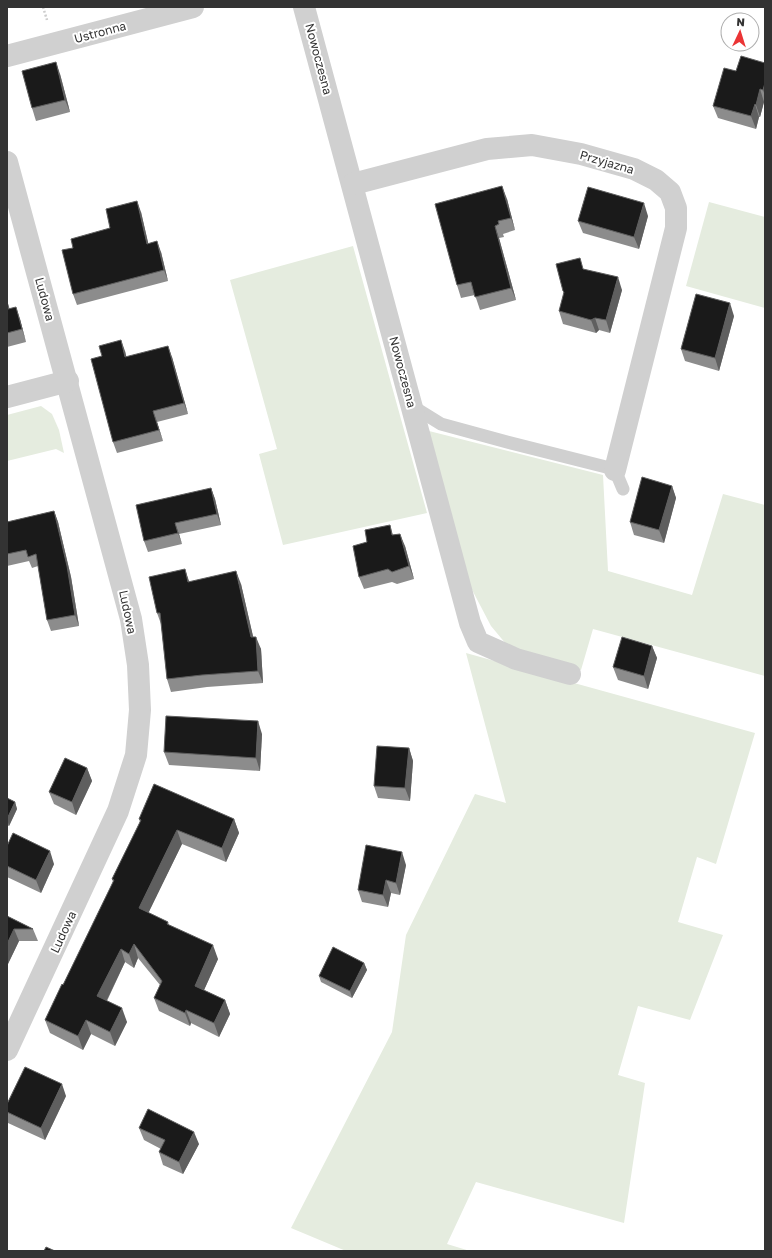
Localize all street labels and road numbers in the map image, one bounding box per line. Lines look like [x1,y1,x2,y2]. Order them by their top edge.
street label: Ustronna [72,18,128,46]
street label: Nowoczesna [302,22,336,96]
street label: Przyjazna [578,147,636,177]
street label: Ludowa [32,276,58,322]
street label: Nowoczesna [386,335,420,409]
street label: Ludowa [116,589,140,635]
street label: Ludowa [47,909,79,955]

